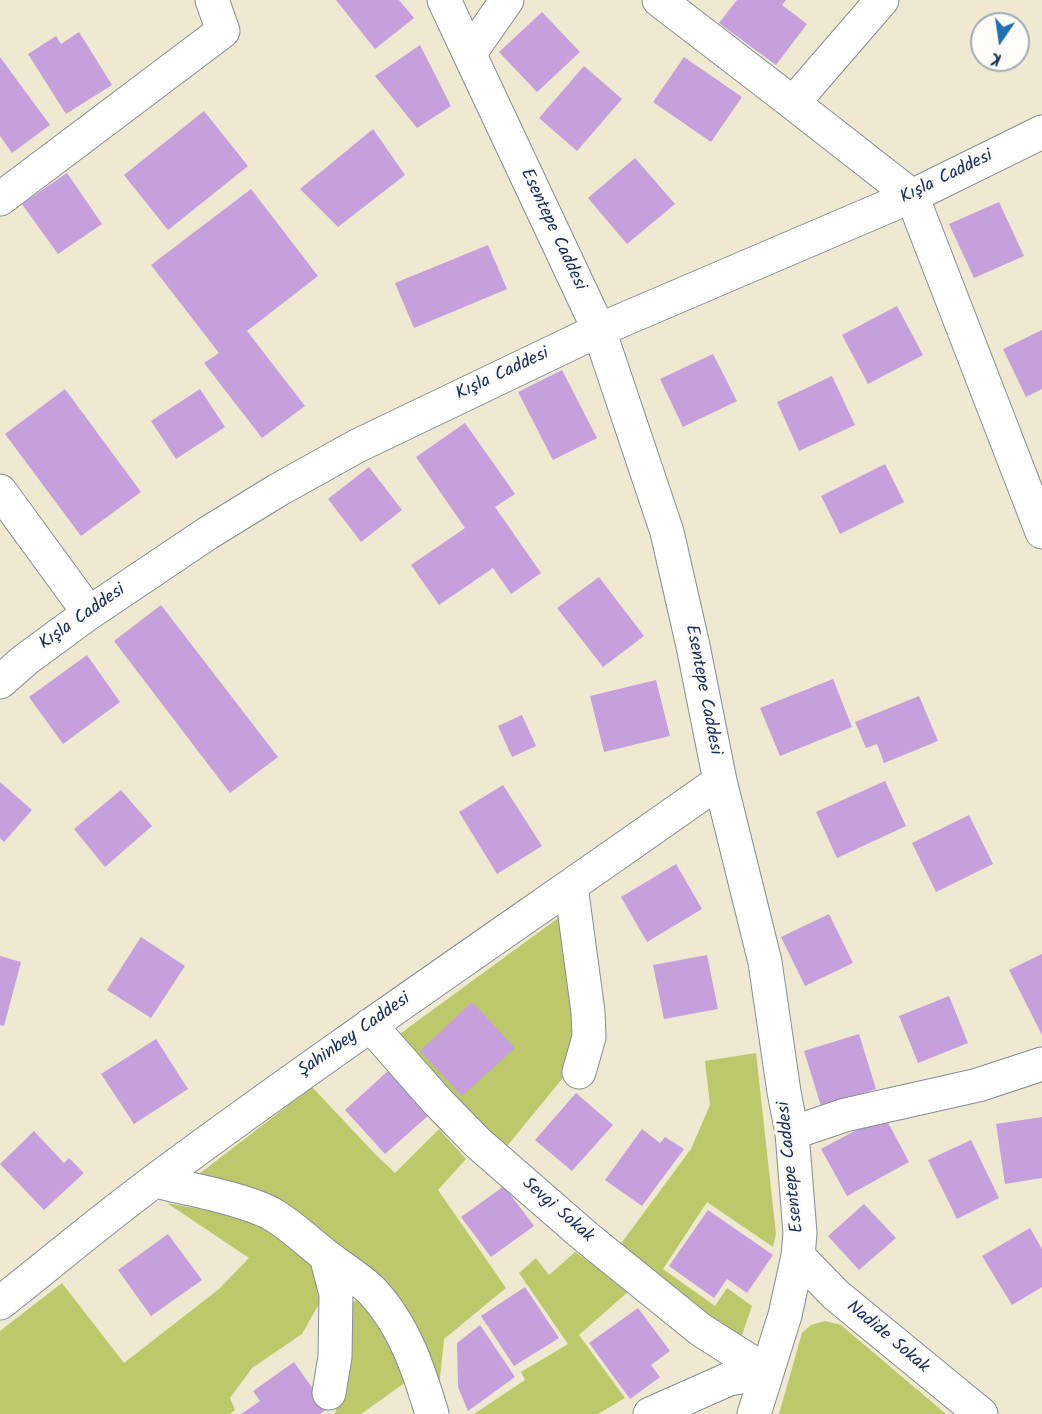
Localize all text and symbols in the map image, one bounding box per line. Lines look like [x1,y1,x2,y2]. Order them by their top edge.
north arrow [970,12,1030,72]
text: K [989,45,1004,71]
street label: Kışla Caddesi [897,146,997,210]
street label: Esentepe Caddesi [514,166,590,294]
street label: Kışla Caddesi [453,344,553,406]
street label: Kışla Caddesi [36,580,130,656]
street label: Esentepe Caddesi [679,623,725,757]
street label: Şahinbey Caddesi [295,989,415,1083]
street label: Esentepe Caddesi [774,1100,810,1234]
street label: Sevgi Sokak [517,1174,597,1248]
street label: Nadide Sokak [841,1297,933,1379]

